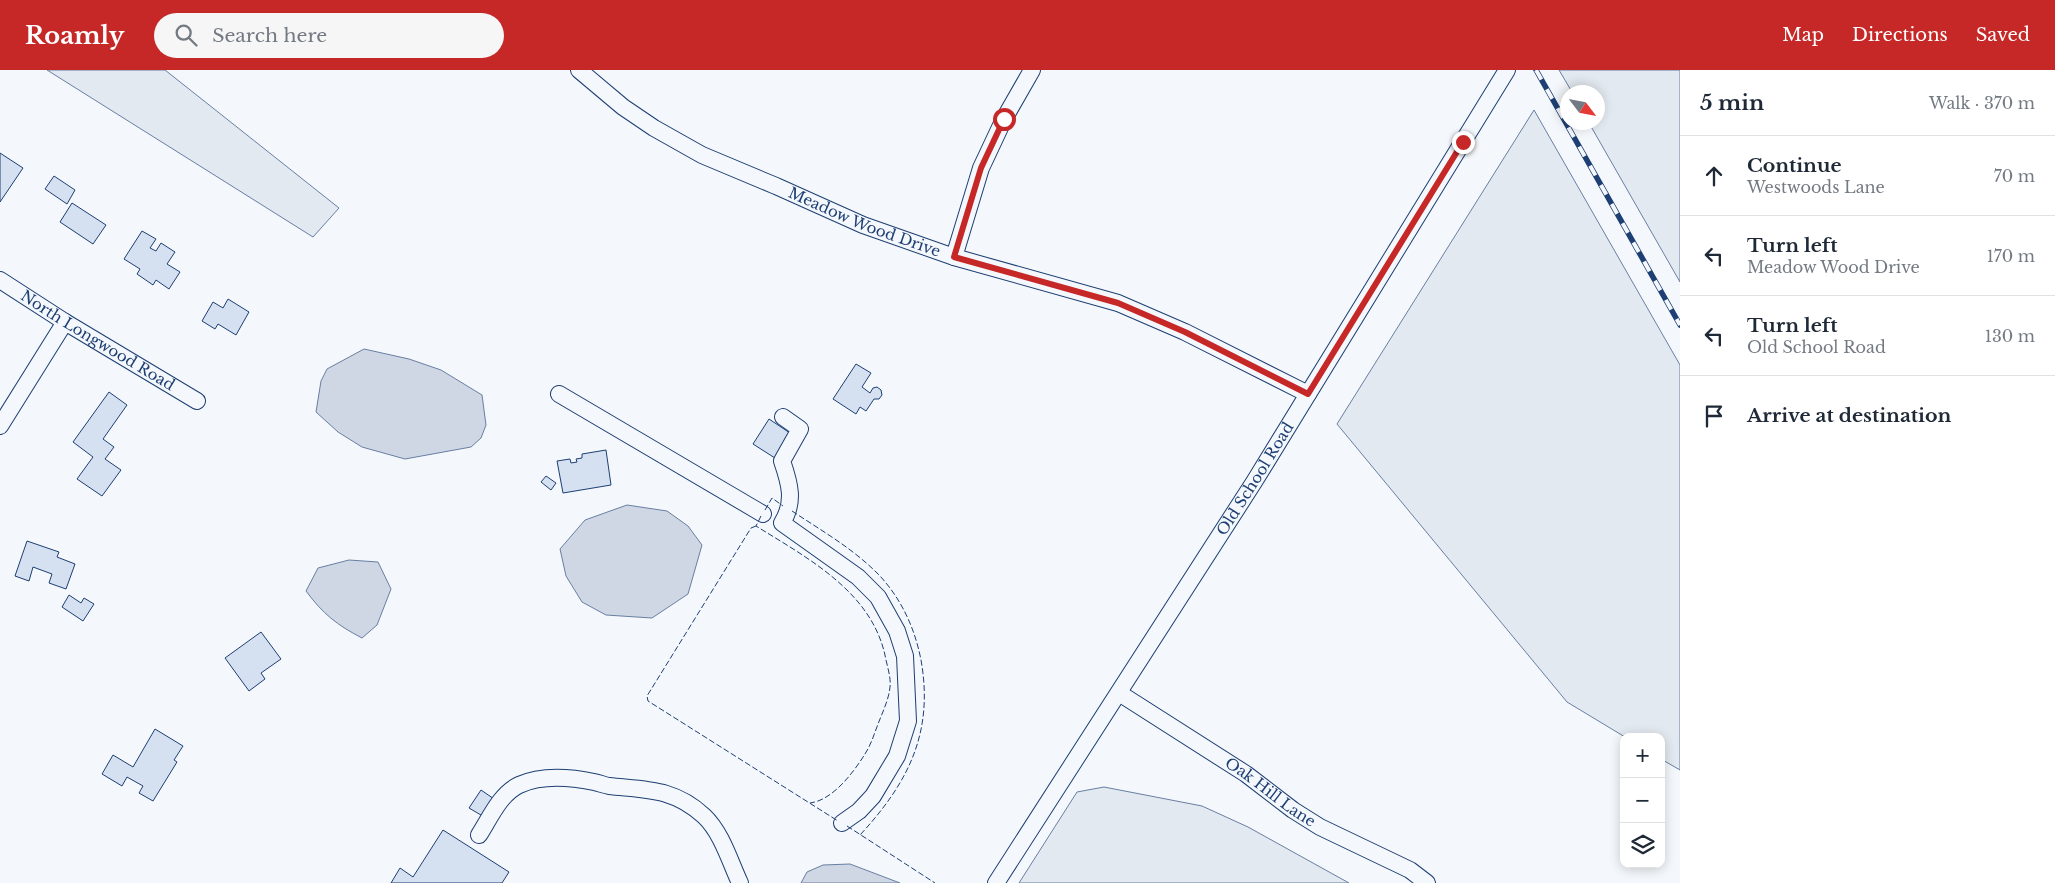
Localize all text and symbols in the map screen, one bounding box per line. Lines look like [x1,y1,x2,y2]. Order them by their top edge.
search box [154,13,504,58]
text: Roamly [25,21,124,50]
icon: search [172,21,200,49]
text: Search here [212,24,327,47]
text: Map [1782,24,1824,46]
text: Directions [1852,24,1948,46]
text: Saved [1976,24,2030,46]
north arrow [1560,85,1605,130]
text: 5 min [1700,90,1764,116]
text: Walk · 370 m [1929,93,2035,113]
route start [993,108,1016,131]
route end [1452,131,1475,154]
text: Continue [1747,154,1842,177]
icon: ahead [1700,162,1728,190]
text: 70 m [1994,166,2035,186]
text: Westwoods Lane [1747,177,1885,197]
street label: Meadow Wood Drive [786,183,943,261]
text: Turn left [1747,234,1838,257]
icon: left [1700,242,1728,270]
text: 170 m [1987,246,2035,266]
text: Meadow Wood Drive [1747,257,1920,277]
street label: North Longwood Road [17,286,178,394]
text: Turn left [1747,314,1838,337]
icon: left [1700,322,1728,350]
text: 130 m [1985,326,2035,346]
text: Old School Road [1747,337,1886,357]
icon: arrive [1700,402,1728,430]
text: Arrive at destination [1747,404,1951,427]
street label: Old School Road [1212,419,1297,539]
map controls [1620,733,1665,868]
button: + [1620,733,1665,778]
street label: Oak Hill Lane [1222,753,1319,831]
button: − [1620,778,1665,823]
button: layers [1620,823,1665,868]

